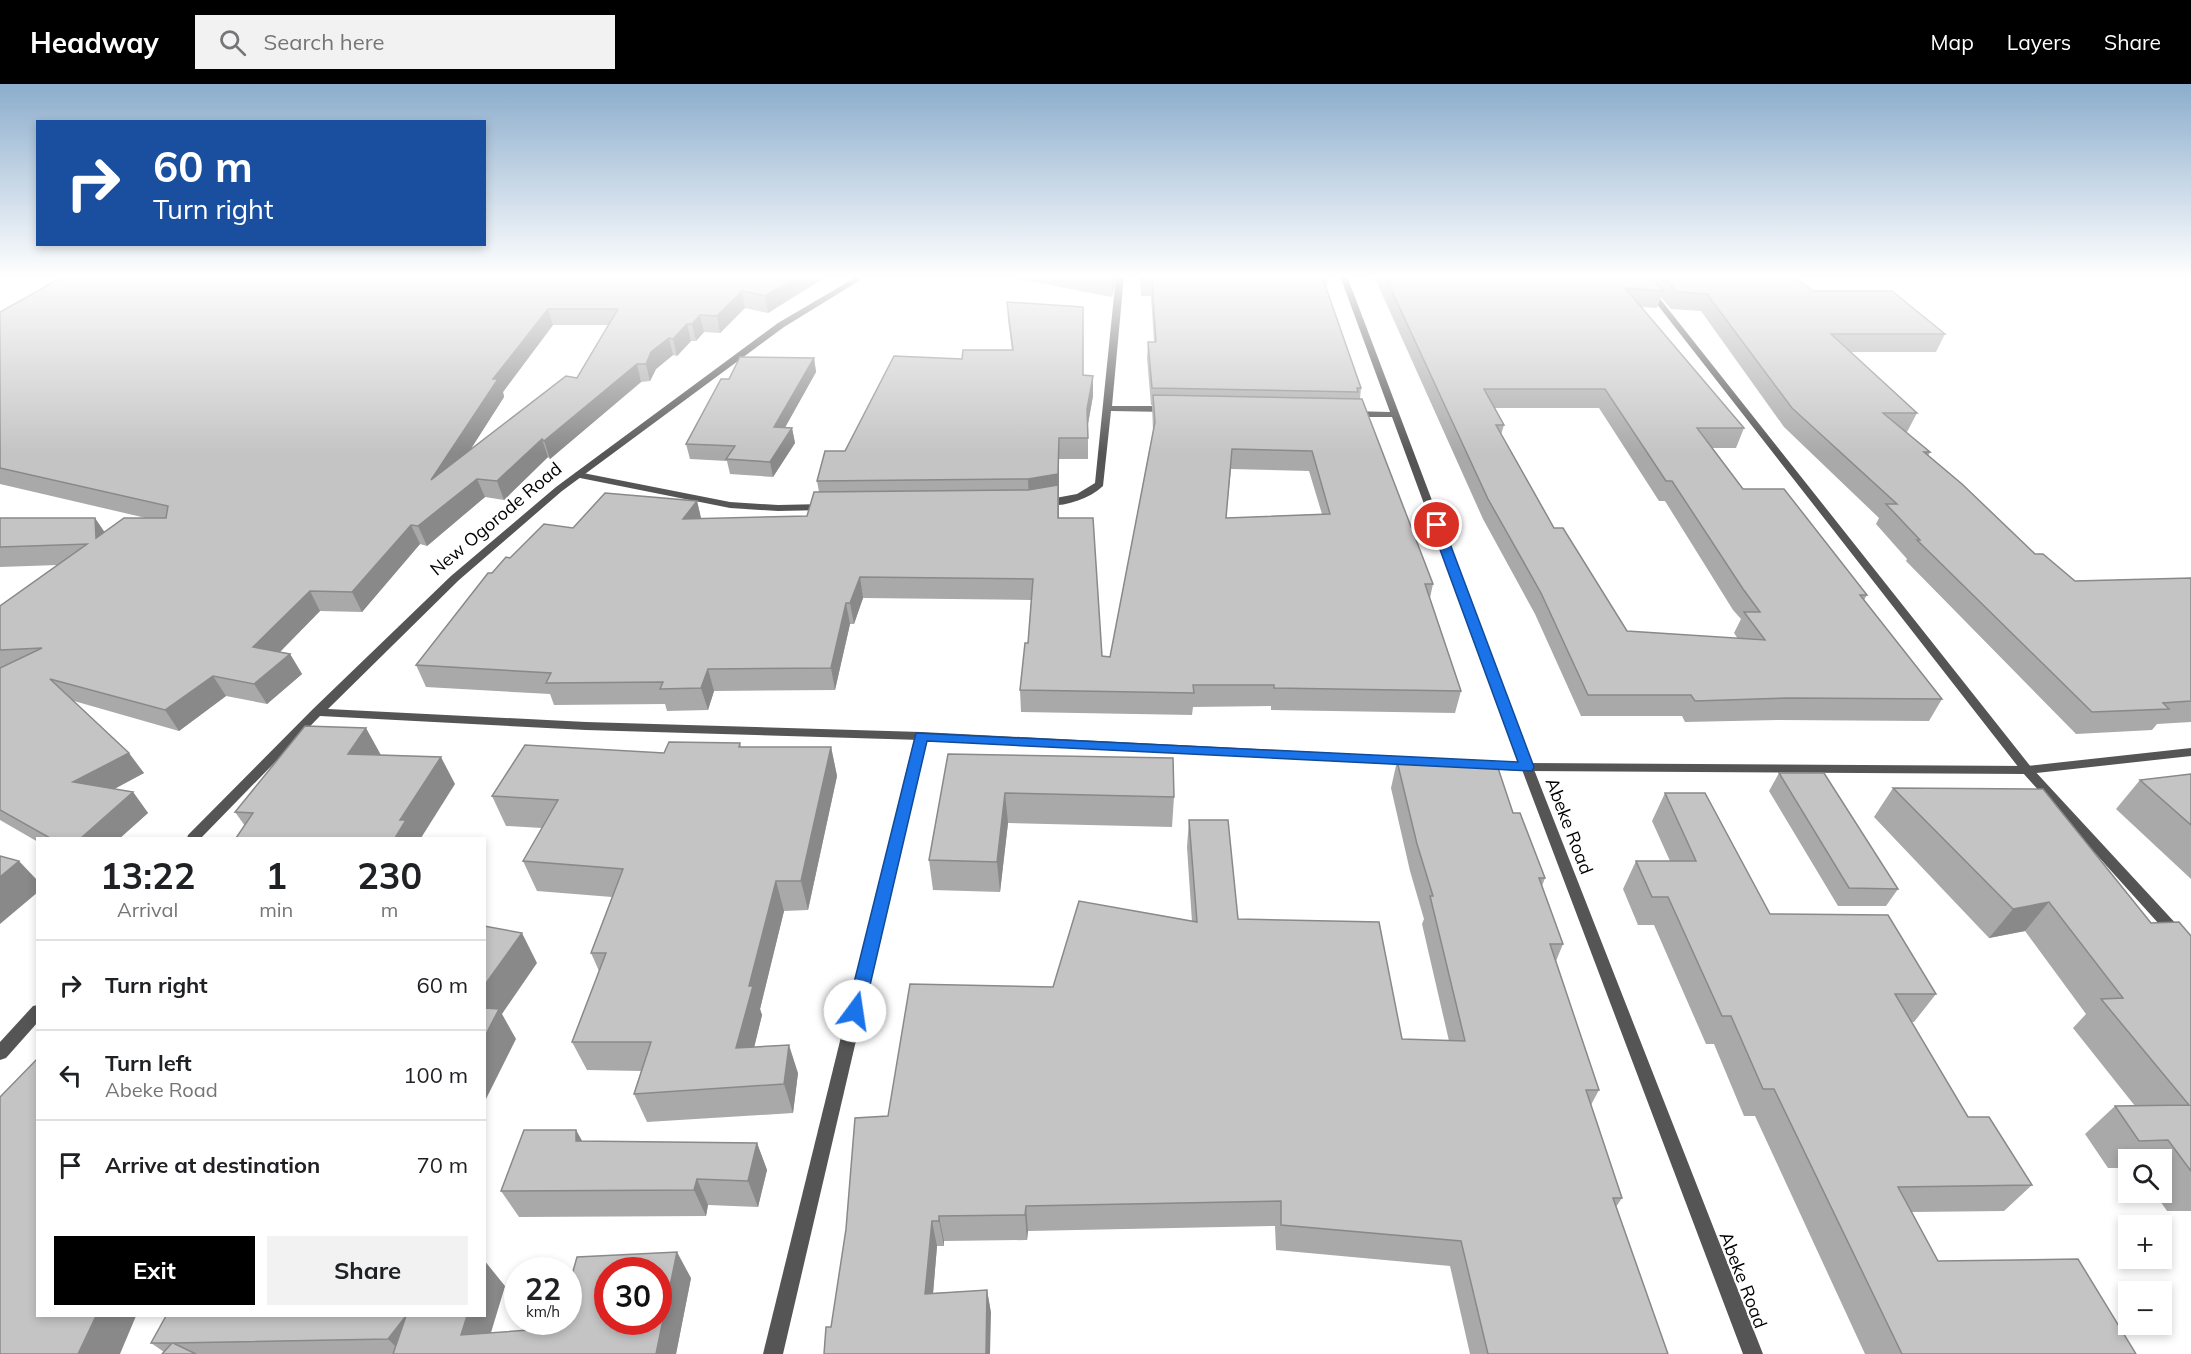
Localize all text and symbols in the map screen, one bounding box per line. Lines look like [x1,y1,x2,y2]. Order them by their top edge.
search box [195,15,615,69]
text: Headway [30,25,159,60]
icon: search [216,26,249,59]
text: Search here [264,28,385,56]
text: Map [1931,29,1974,55]
text: Layers [2007,29,2071,55]
text: Share [2104,29,2161,55]
text: 60 m [153,140,253,193]
icon: right [54,144,132,222]
text: Turn right [153,192,273,226]
street label: New Ogorode Road [425,457,566,580]
pin [1411,499,1462,550]
icon: arrive [1420,508,1453,541]
street label: Abeke Road [1541,774,1598,877]
text: 13:22 [100,853,195,898]
text: 1 [265,853,287,898]
text: 230 [357,853,422,898]
text: Arrival [117,897,178,922]
text: min [259,897,293,922]
text: m [381,897,398,922]
icon: right [54,969,87,1002]
text: Turn right [105,971,208,999]
text: 60 m [417,971,468,999]
position arrow [823,979,887,1043]
text: Turn left [105,1049,192,1077]
icon: left [54,1059,87,1092]
text: 100 m [403,1061,468,1089]
text: Abeke Road [105,1077,218,1102]
icon: arrive [54,1149,87,1182]
map controls [2118,1149,2172,1335]
button: search [2118,1149,2172,1203]
text: Arrive at destination [105,1151,320,1179]
text: 70 m [417,1151,468,1179]
button: + [2118,1215,2172,1269]
street label: Abeke Road [1715,1228,1772,1331]
button: Exit [54,1236,255,1305]
button: Share [267,1236,468,1305]
speed limit sign: 30 [594,1257,672,1335]
text: 22 [525,1270,561,1308]
button: − [2118,1281,2172,1335]
text: km/h [526,1302,560,1321]

